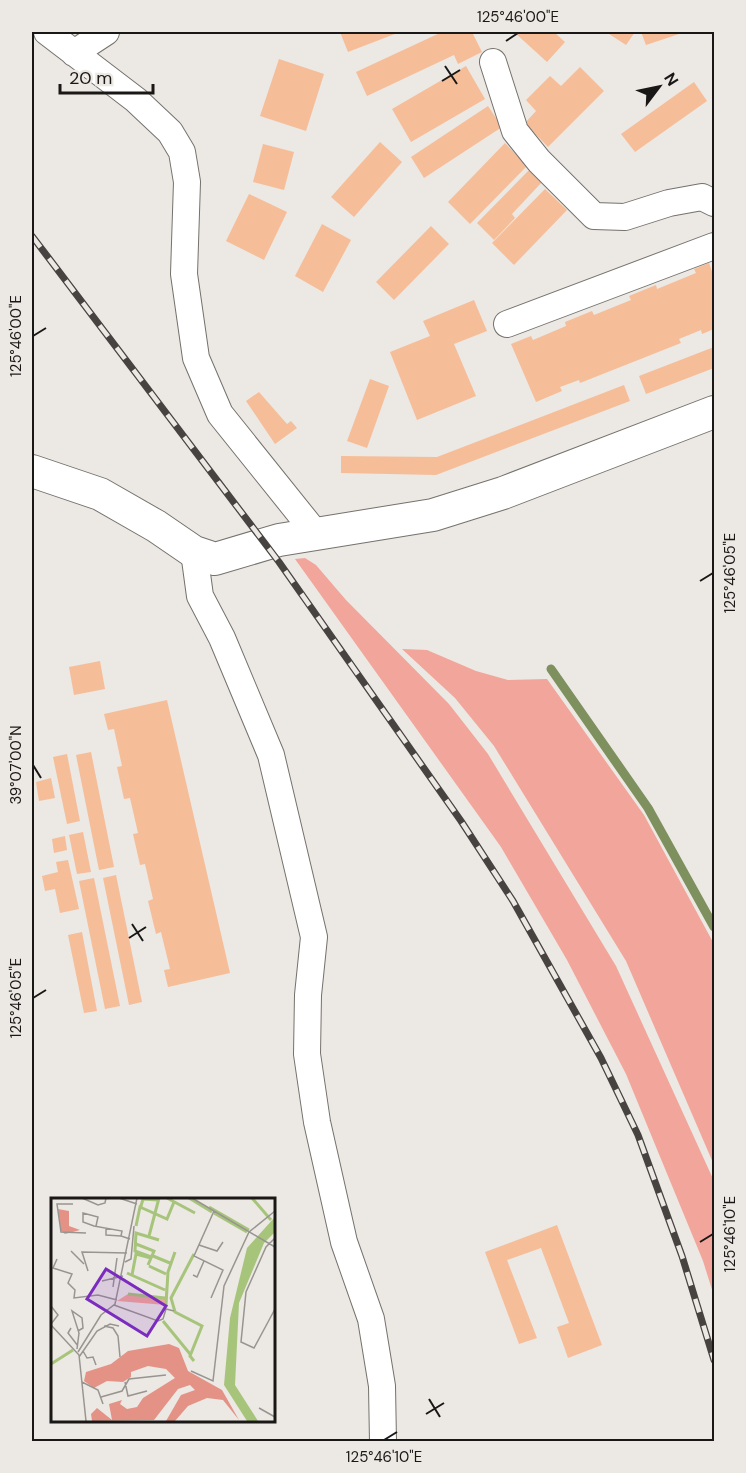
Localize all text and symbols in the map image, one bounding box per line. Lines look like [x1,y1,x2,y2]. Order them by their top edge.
text: 125°46'00"E [477,7,559,27]
scale bar [60,57,153,95]
north arrow [629,57,689,117]
text: 20 m [69,66,112,90]
text: N [659,69,683,90]
text: 125°46'00"E [6,295,26,377]
text: 125°46'05"E [720,533,740,613]
text: 39°07'00"N [6,725,26,805]
text: 125°46'05"E [6,958,26,1038]
text: 125°46'10"E [720,1196,740,1272]
inset map [51,1198,274,1422]
text: 125°46'10"E [346,1447,422,1467]

